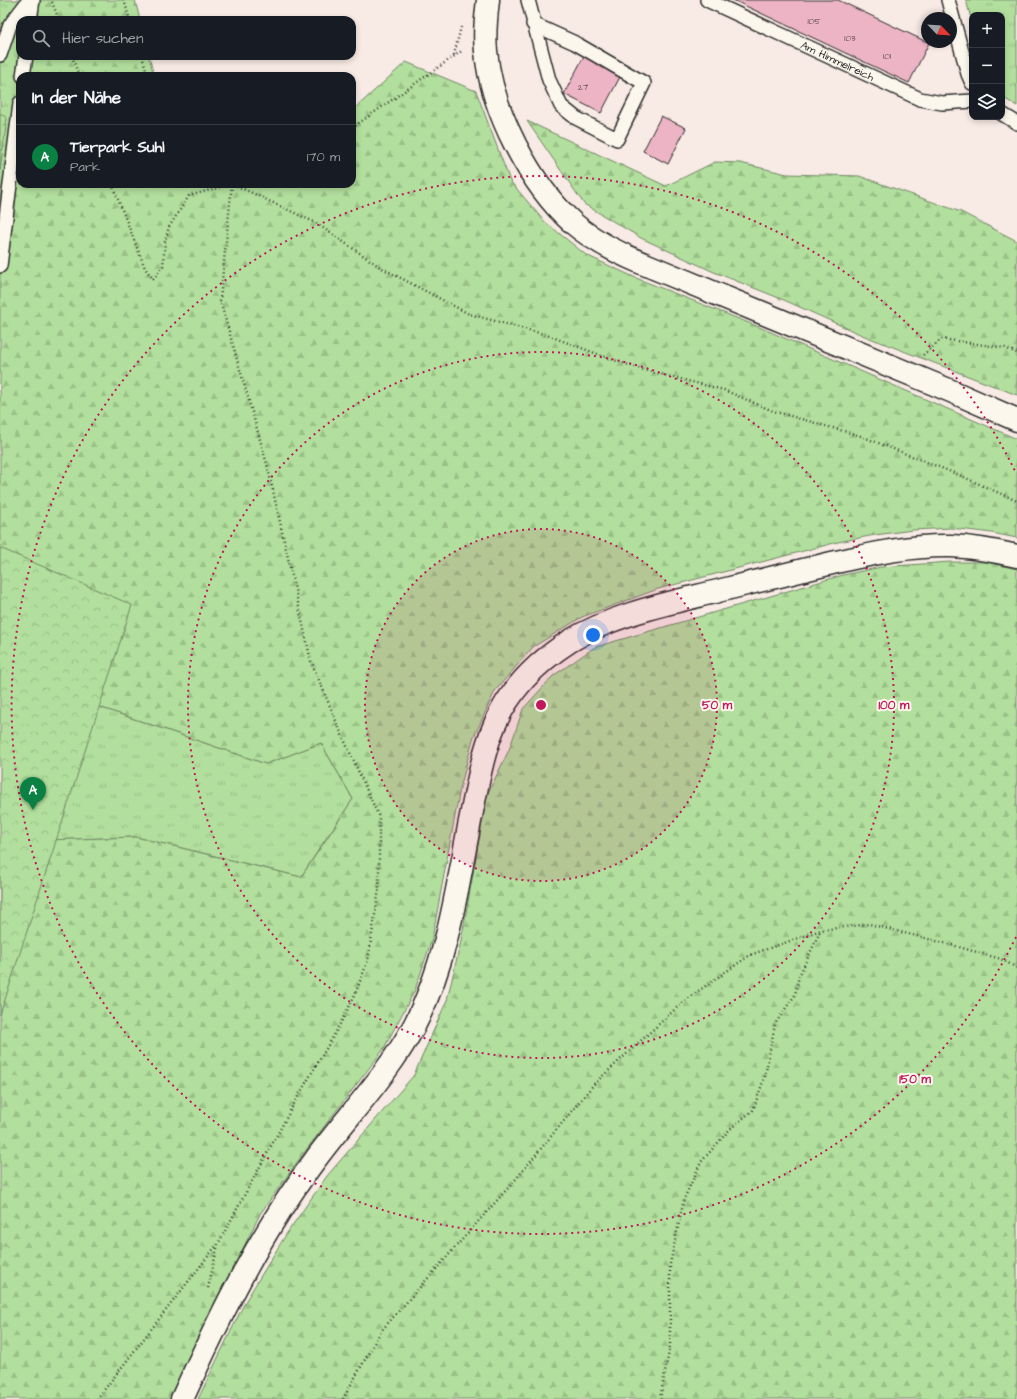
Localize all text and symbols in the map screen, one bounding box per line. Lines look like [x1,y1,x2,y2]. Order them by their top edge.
north arrow [921,12,957,48]
map controls [969,12,1005,120]
button: + [969,12,1005,48]
house number: 105 [807,15,821,28]
search box [16,16,356,60]
icon: search [30,27,52,49]
text: Hier suchen [62,28,143,49]
house number: 103 [844,32,856,45]
street label: Am Himmelreich [798,37,877,84]
button: − [969,48,1005,84]
house number: 101 [883,50,891,63]
house number: 27 [578,81,589,94]
button: layers [969,84,1005,120]
text: In der Nähe [32,86,121,110]
text: Tierpark Suhl [70,137,165,158]
text: A [41,148,49,166]
text: 170 m [307,148,340,166]
text: Park [70,158,100,176]
your location [583,625,603,645]
text: 50 m [702,697,733,714]
text: 100 m [879,697,910,714]
centre of rings [534,698,548,712]
pin: A [20,777,46,810]
text: 150 m [899,1071,932,1088]

